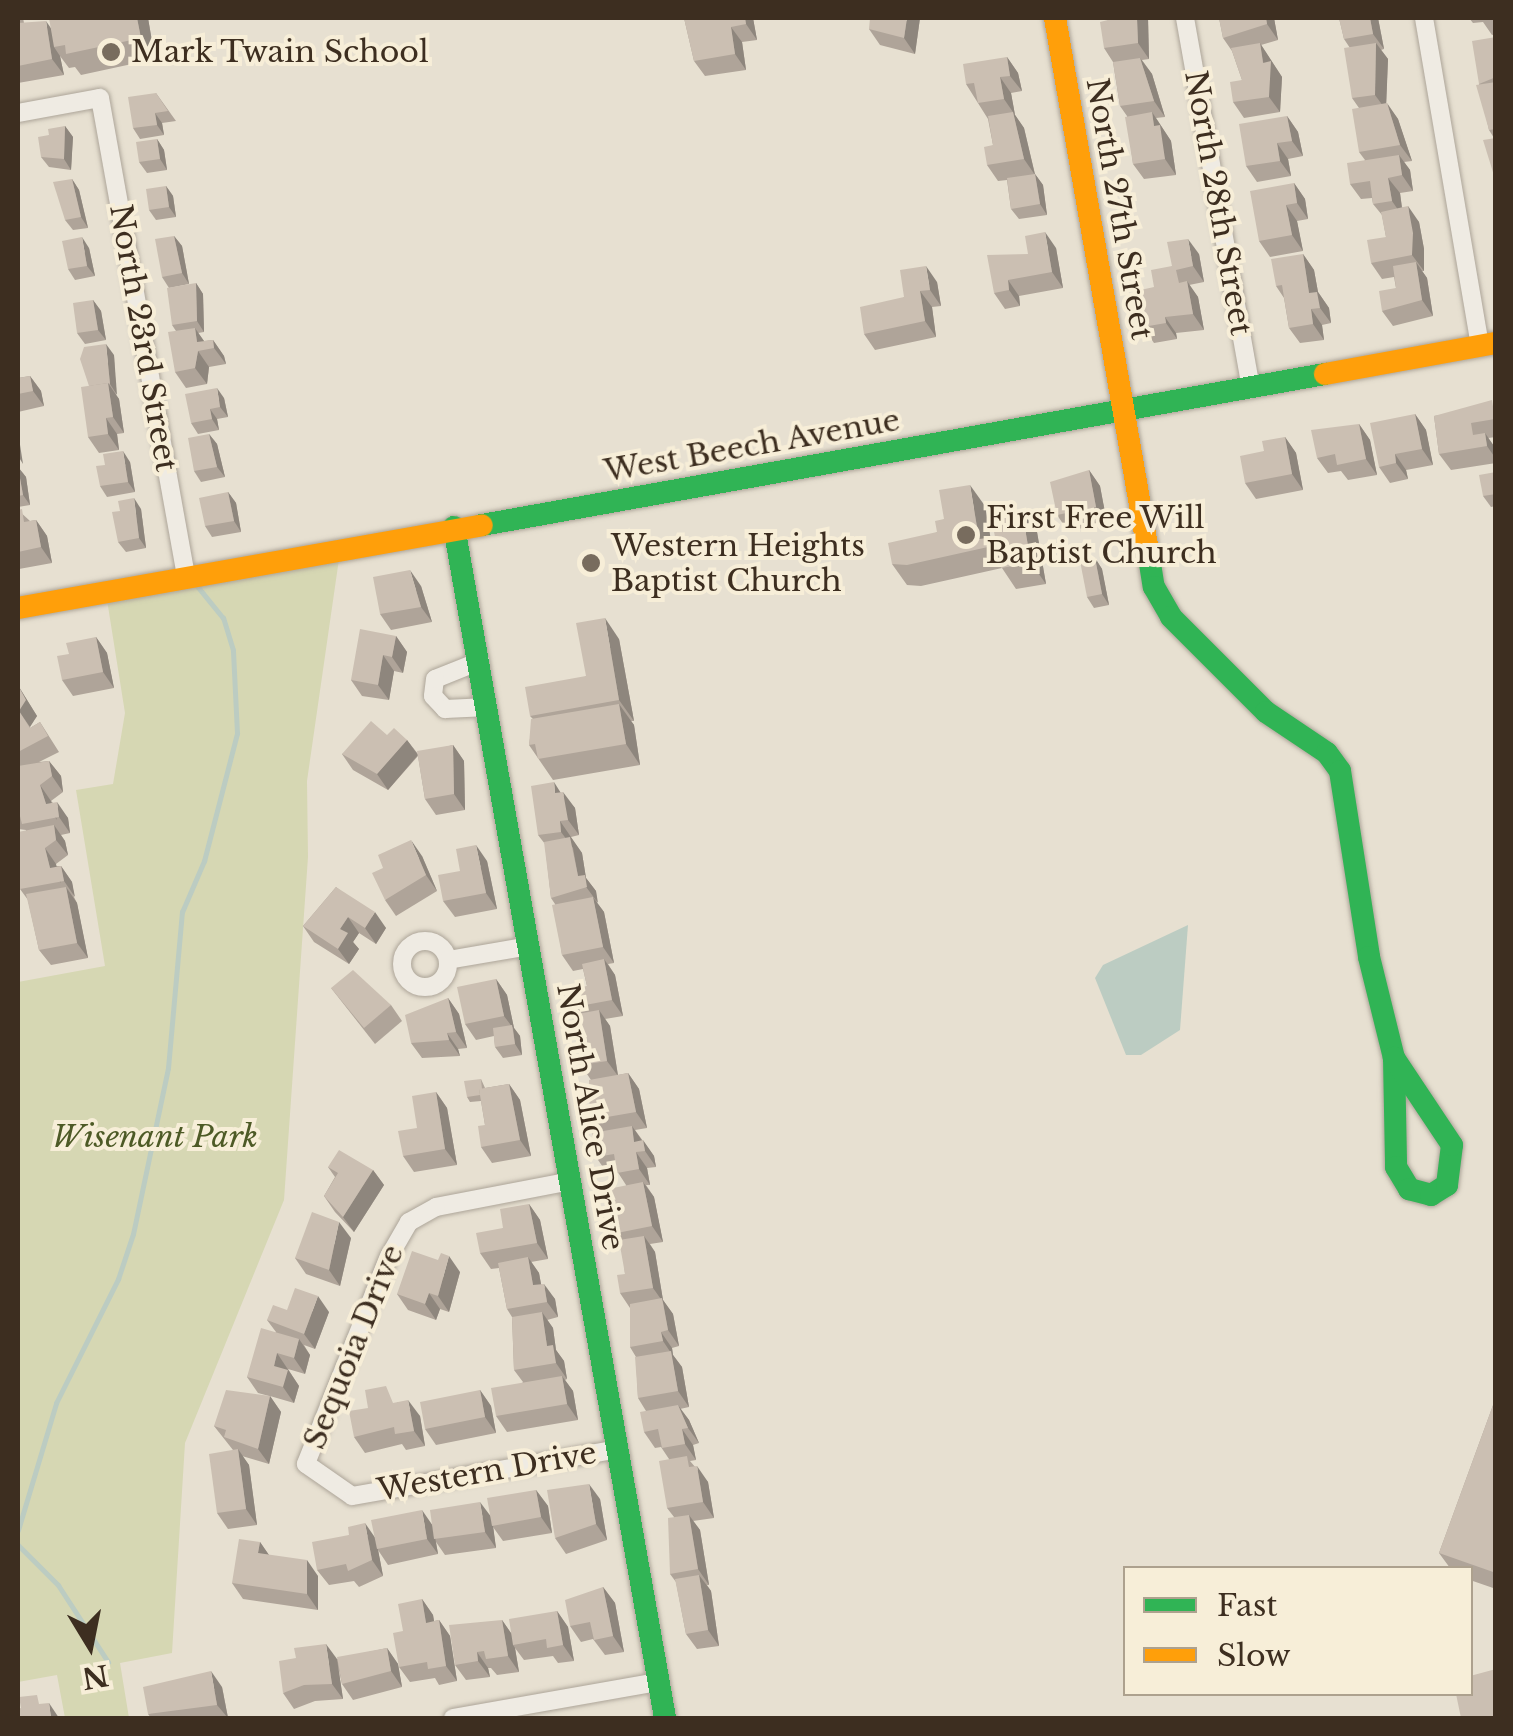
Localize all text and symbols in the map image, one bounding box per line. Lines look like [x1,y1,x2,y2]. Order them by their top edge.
place label: Mark Twain School [131,34,430,70]
marker: Mark Twain School [100,41,122,63]
street label: North 28th Street [1177,68,1259,338]
street label: North 27th Street [1078,75,1160,343]
street label: North 23rd Street [102,202,184,474]
street label: West Beech Avenue [601,402,903,490]
place label: First Free Will Baptist Church [986,500,1217,570]
marker: First Free Will Baptist Church [955,524,977,546]
place label: Western Heights Baptist Church [611,528,865,598]
marker: Western Heights Baptist Church [580,552,602,574]
street label: North Alice Drive [549,980,631,1254]
park label: Wisenant Park [52,1119,258,1155]
street label: Sequoia Drive [297,1240,411,1454]
street label: Western Drive [375,1435,599,1509]
legend [1123,1566,1473,1696]
text: Fast [1217,1587,1278,1624]
north arrow [40,1596,140,1696]
text: Slow [1217,1637,1291,1674]
text: N [79,1657,111,1696]

